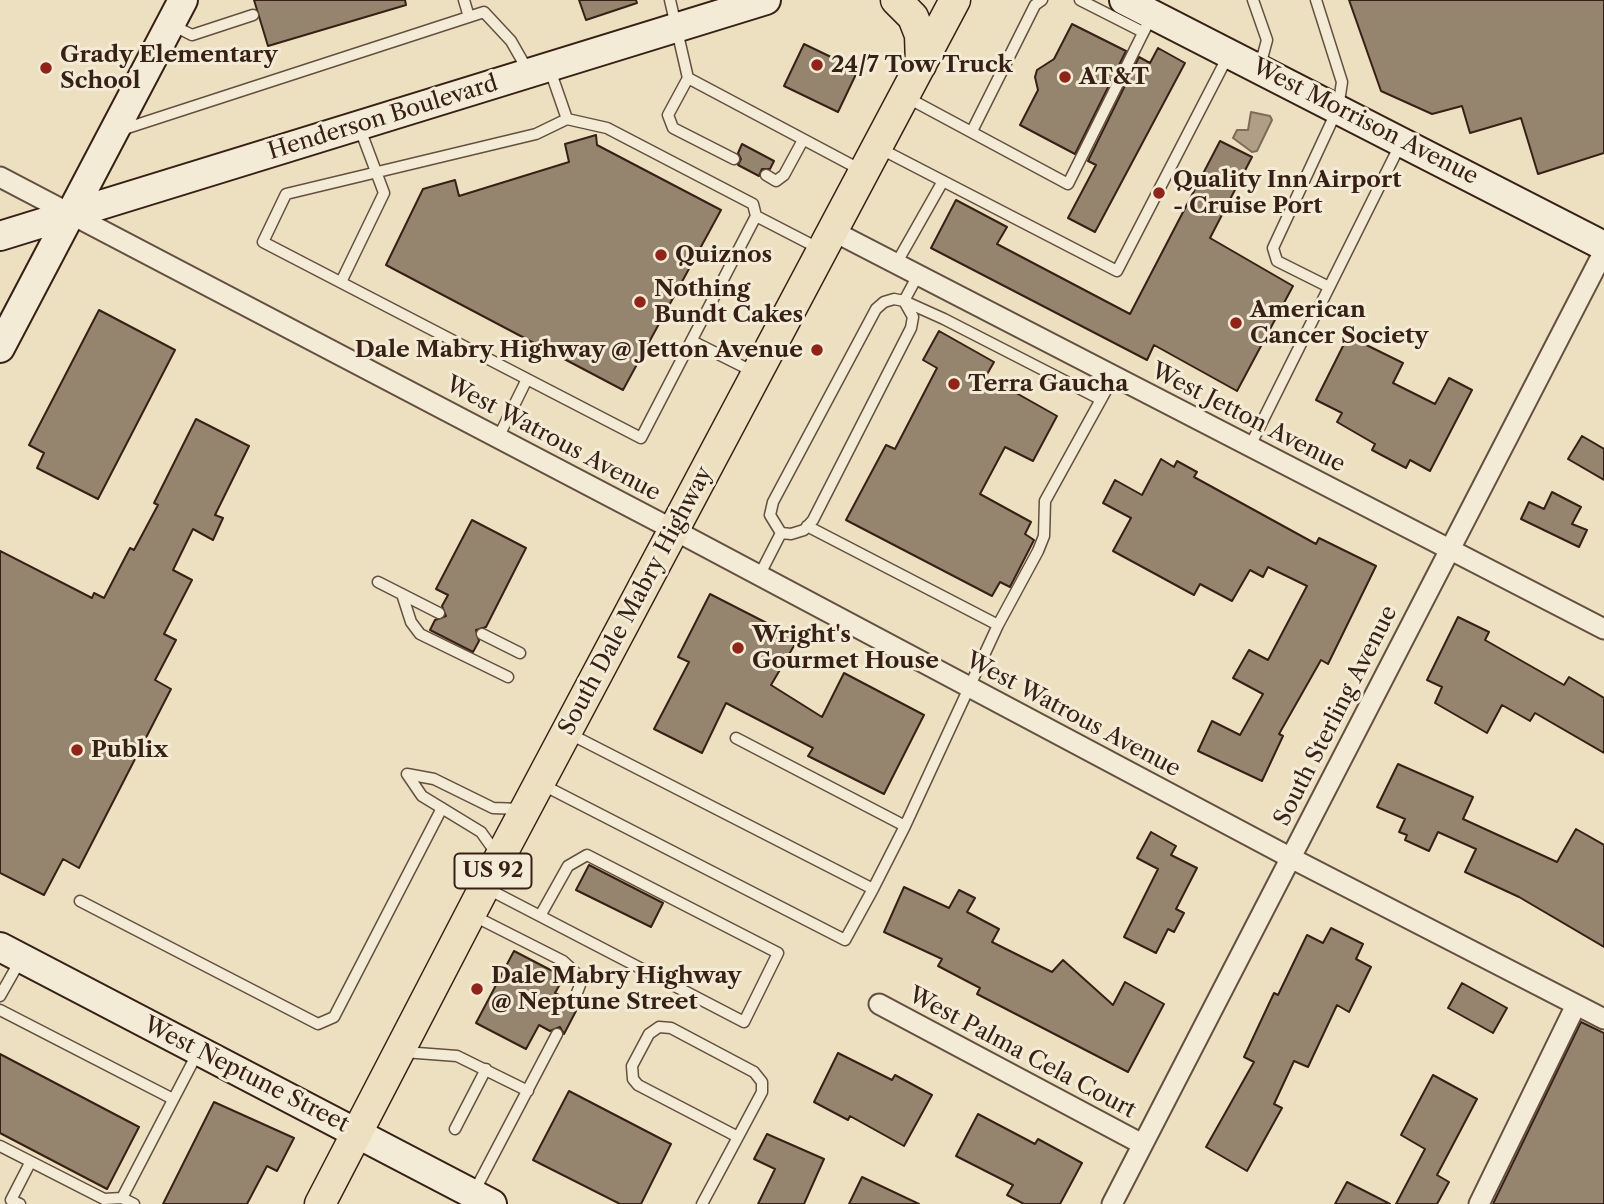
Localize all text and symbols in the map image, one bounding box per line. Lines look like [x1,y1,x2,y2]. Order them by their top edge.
place label: Grady Elementary School [60,41,278,95]
place label: 24/7 Tow Truck [831,51,1013,79]
street label: West Morrison Avenue [1247,53,1483,191]
marker: 24/7 Tow Truck [809,57,825,73]
marker: Grady Elementary School [38,60,54,76]
place label: AT&T [1079,63,1149,91]
marker: AT&T [1057,69,1073,85]
street label: Henderson Boulevard [265,70,501,166]
place label: Quality Inn Airport - Cruise Port [1173,166,1401,220]
marker: Quality Inn Airport - Cruise Port [1151,185,1167,201]
place label: Quiznos [675,241,772,269]
marker: Quiznos [653,247,669,263]
place label: Nothing Bundt Cakes [654,275,803,329]
marker: Nothing Bundt Cakes [632,294,648,310]
place label: American Cancer Society [1250,296,1428,350]
marker: American Cancer Society [1228,315,1244,331]
place label: Dale Mabry Highway @ Jetton Avenue [355,336,803,364]
marker: Dale Mabry Highway @ Jetton Avenue [809,342,825,358]
street label: West Jetton Avenue [1147,357,1349,479]
place label: Terra Gaucha [968,370,1129,398]
street label: West Watrous Avenue [441,371,665,507]
marker: Terra Gaucha [946,376,962,392]
street label: South Dale Mabry Highway [553,462,719,740]
street label: South Sterling Avenue [1268,601,1404,831]
place label: Wright's Gourmet House [752,621,939,675]
marker: Wright's Gourmet House [730,640,746,656]
street label: West Watrous Avenue [961,647,1185,783]
place label: Publix [91,736,168,764]
marker: Publix [69,742,85,758]
road number: US 92 [454,854,532,888]
place label: Dale Mabry Highway @ Neptune Street [491,962,741,1016]
marker: Dale Mabry Highway @ Neptune Street [469,981,485,997]
street label: West Palma Cela Court [904,981,1140,1125]
street label: West Neptune Street [139,1011,353,1139]

